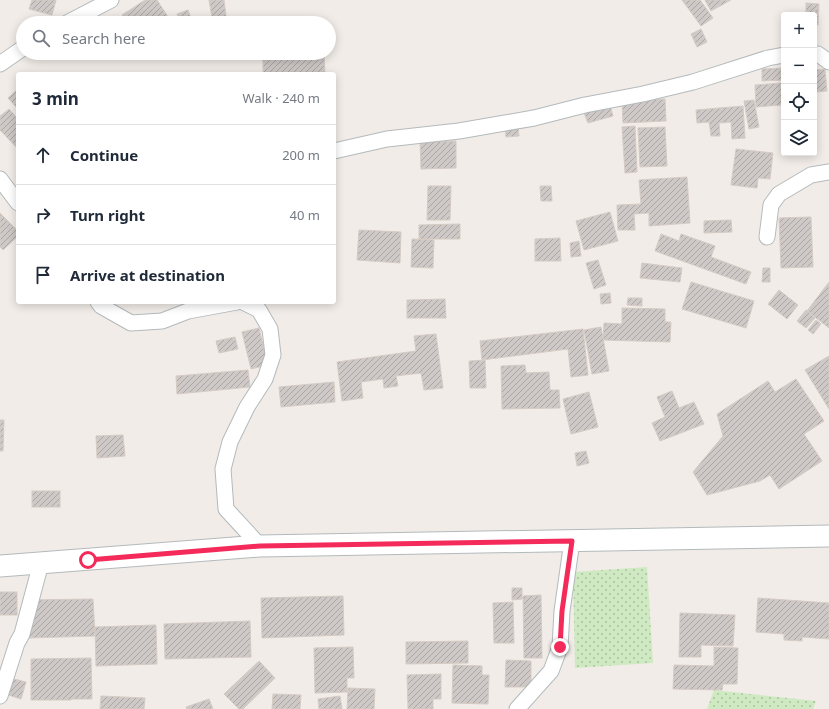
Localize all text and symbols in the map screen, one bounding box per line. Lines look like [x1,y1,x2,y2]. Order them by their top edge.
map controls [781,12,817,156]
button: + [781,12,817,48]
search box [16,16,336,60]
icon: search [30,27,52,49]
text: Search here [62,28,145,48]
button: − [781,48,817,84]
button: locate [781,84,817,120]
text: 3 min [32,87,79,110]
text: Walk · 240 m [242,89,320,107]
button: layers [781,120,817,156]
icon: ahead [32,144,54,166]
text: Continue [70,145,138,165]
text: 200 m [282,146,320,164]
icon: right [32,204,54,226]
text: Turn right [70,205,145,225]
text: 40 m [290,206,320,224]
icon: arrive [32,264,54,286]
text: Arrive at destination [70,265,225,285]
route start [79,551,97,569]
route end [551,638,569,656]

